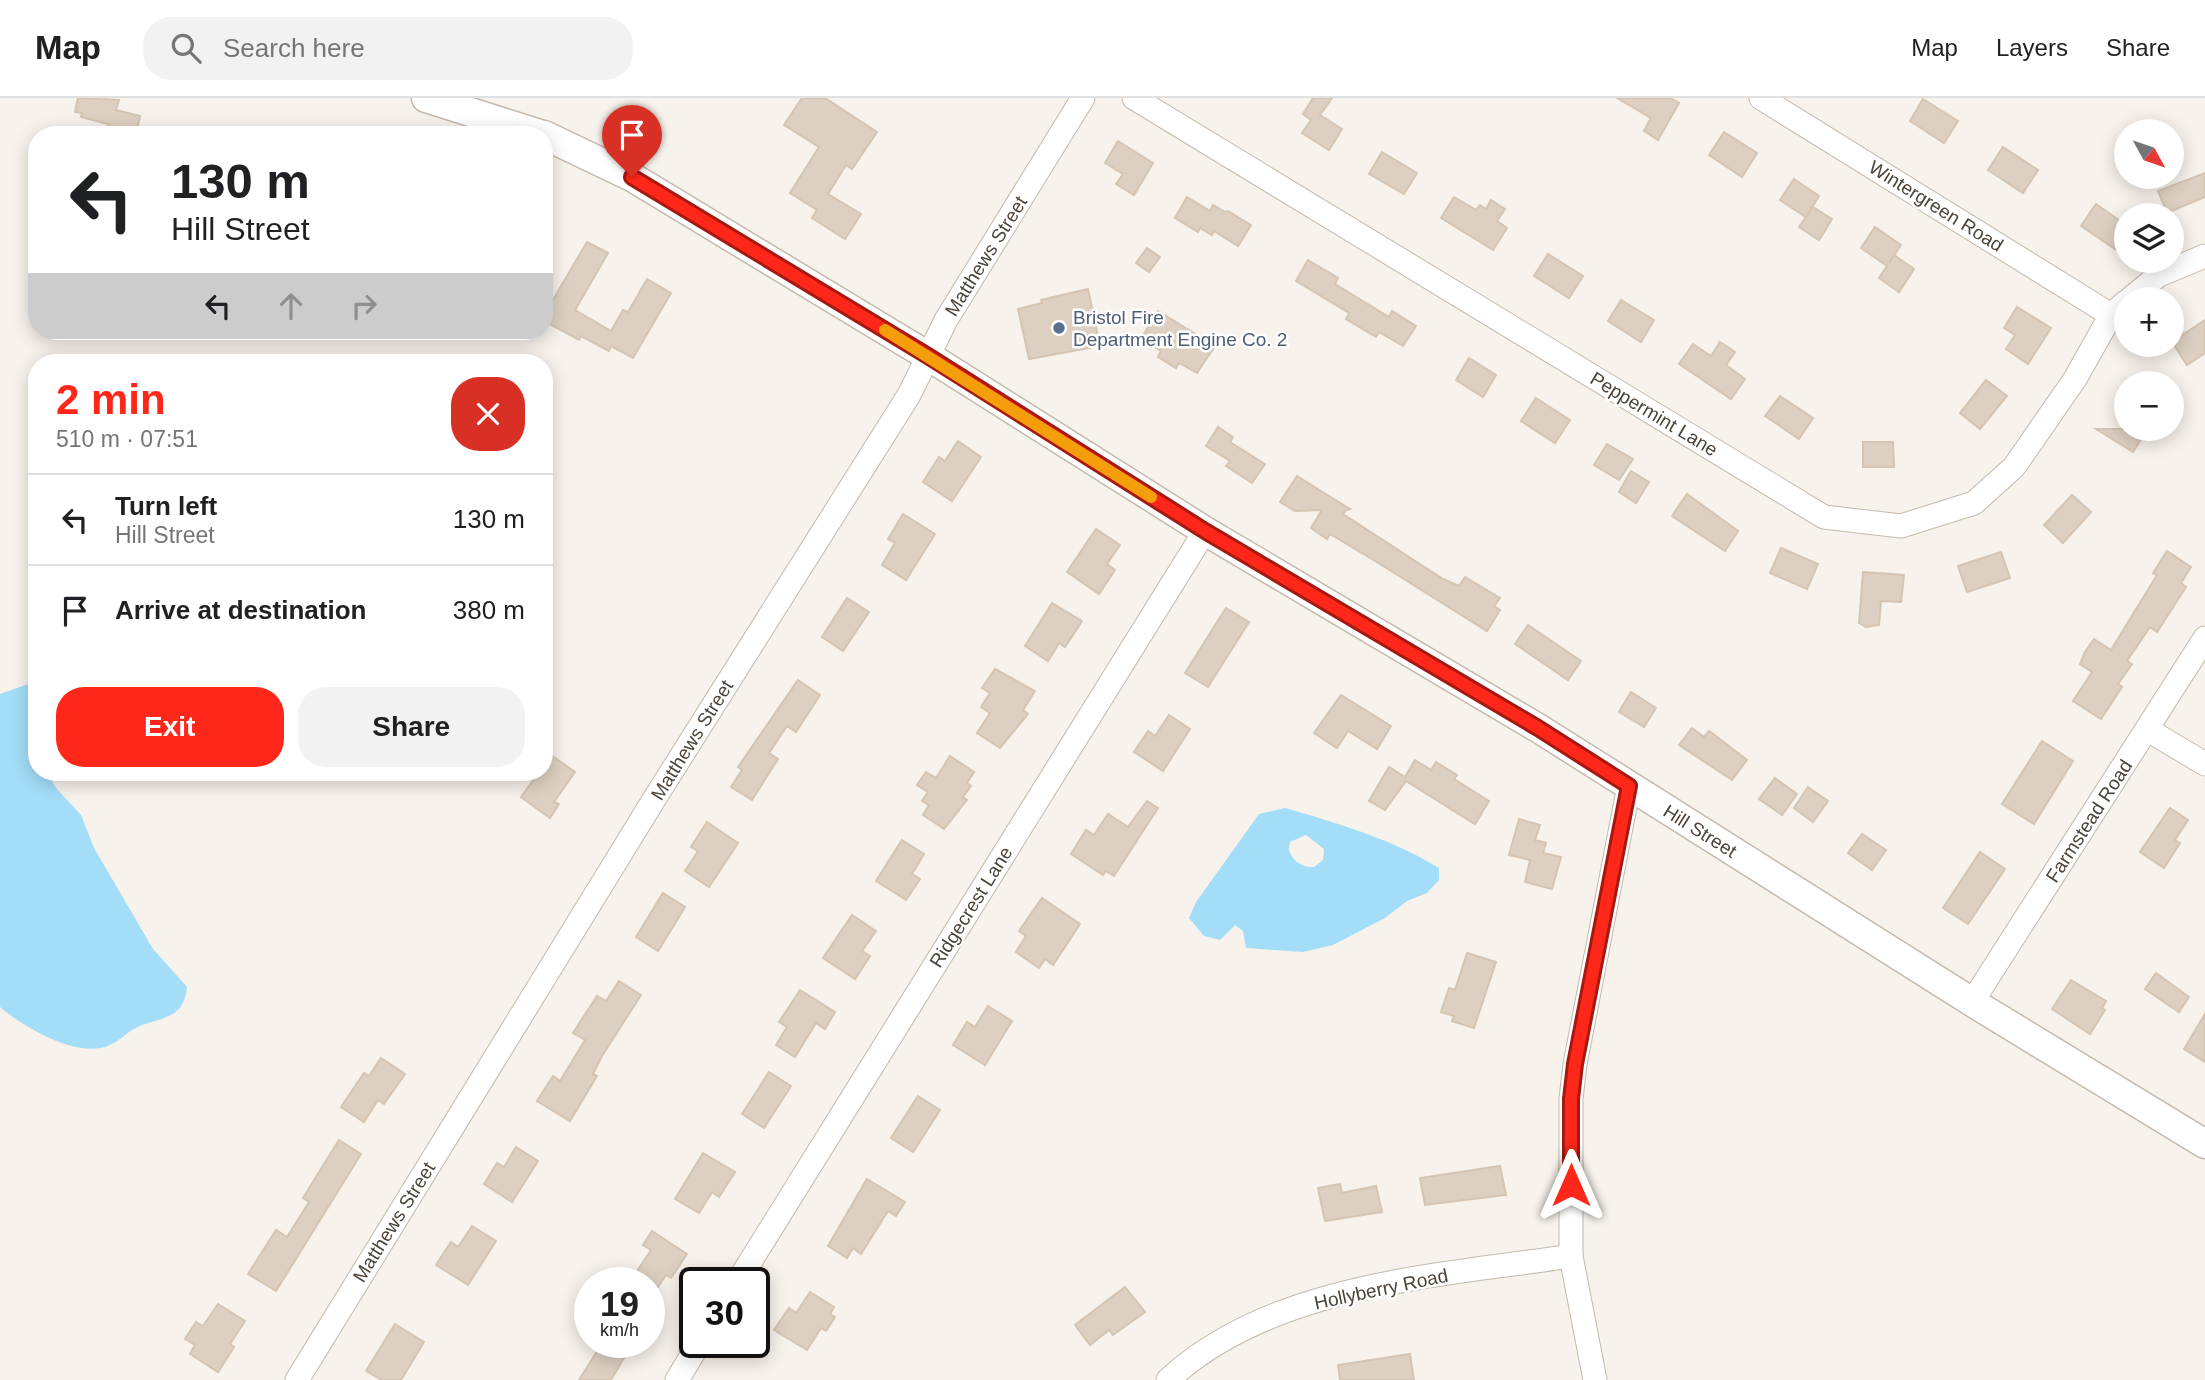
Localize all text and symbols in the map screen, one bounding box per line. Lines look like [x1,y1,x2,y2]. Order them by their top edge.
search box [143,17,633,80]
text: Map [35,29,101,66]
icon: search [167,29,205,67]
text: Search here [223,33,365,63]
text: Map [1911,34,1958,61]
text: Layers [1996,34,2068,61]
text: Share [2106,34,2170,61]
pin [602,105,662,177]
icon: arrive [613,116,651,154]
north arrow [2114,119,2184,189]
map controls [2114,119,2184,441]
icon: left [56,154,147,245]
text: 130 m [171,154,310,208]
street label: Wintergreen Road [1865,156,2007,256]
street label: Matthews Street [941,192,1032,320]
button: layers [2114,203,2184,273]
text: Hill Street [171,211,310,247]
icon: left [199,287,237,325]
icon: ahead [272,287,310,325]
icon: right [345,287,383,325]
button: + [2114,287,2184,357]
place label: Bristol Fire Department Engine Co. 2 [1073,307,1287,350]
marker: Bristol Fire Department Engine Co. 2 [1051,320,1067,336]
street label: Peppermint Lane [1587,368,1721,460]
button: − [2114,371,2184,441]
text: 2 min [56,376,166,423]
button: close [451,377,525,451]
text: 510 m · 07:51 [56,426,198,452]
text: Turn left [115,491,217,521]
icon: left [56,501,94,539]
text: 130 m [453,504,525,534]
text: Hill Street [115,522,215,548]
icon: arrive [56,592,94,630]
text: Arrive at destination [115,595,366,625]
text: 380 m [453,595,525,625]
street label: Matthews Street [647,676,738,804]
button: Exit [56,687,284,767]
button: Share [298,687,525,767]
street label: Farmstead Road [2042,756,2136,886]
street label: Hill Street [1660,800,1741,862]
street label: Ridgecrest Lane [925,843,1017,971]
position arrow [1534,1148,1608,1222]
street label: Matthews Street [349,1158,440,1286]
street label: Hollyberry Road [1312,1265,1450,1313]
speed limit sign: 30 [679,1267,770,1358]
text: 19 [600,1284,639,1323]
text: km/h [600,1320,639,1340]

